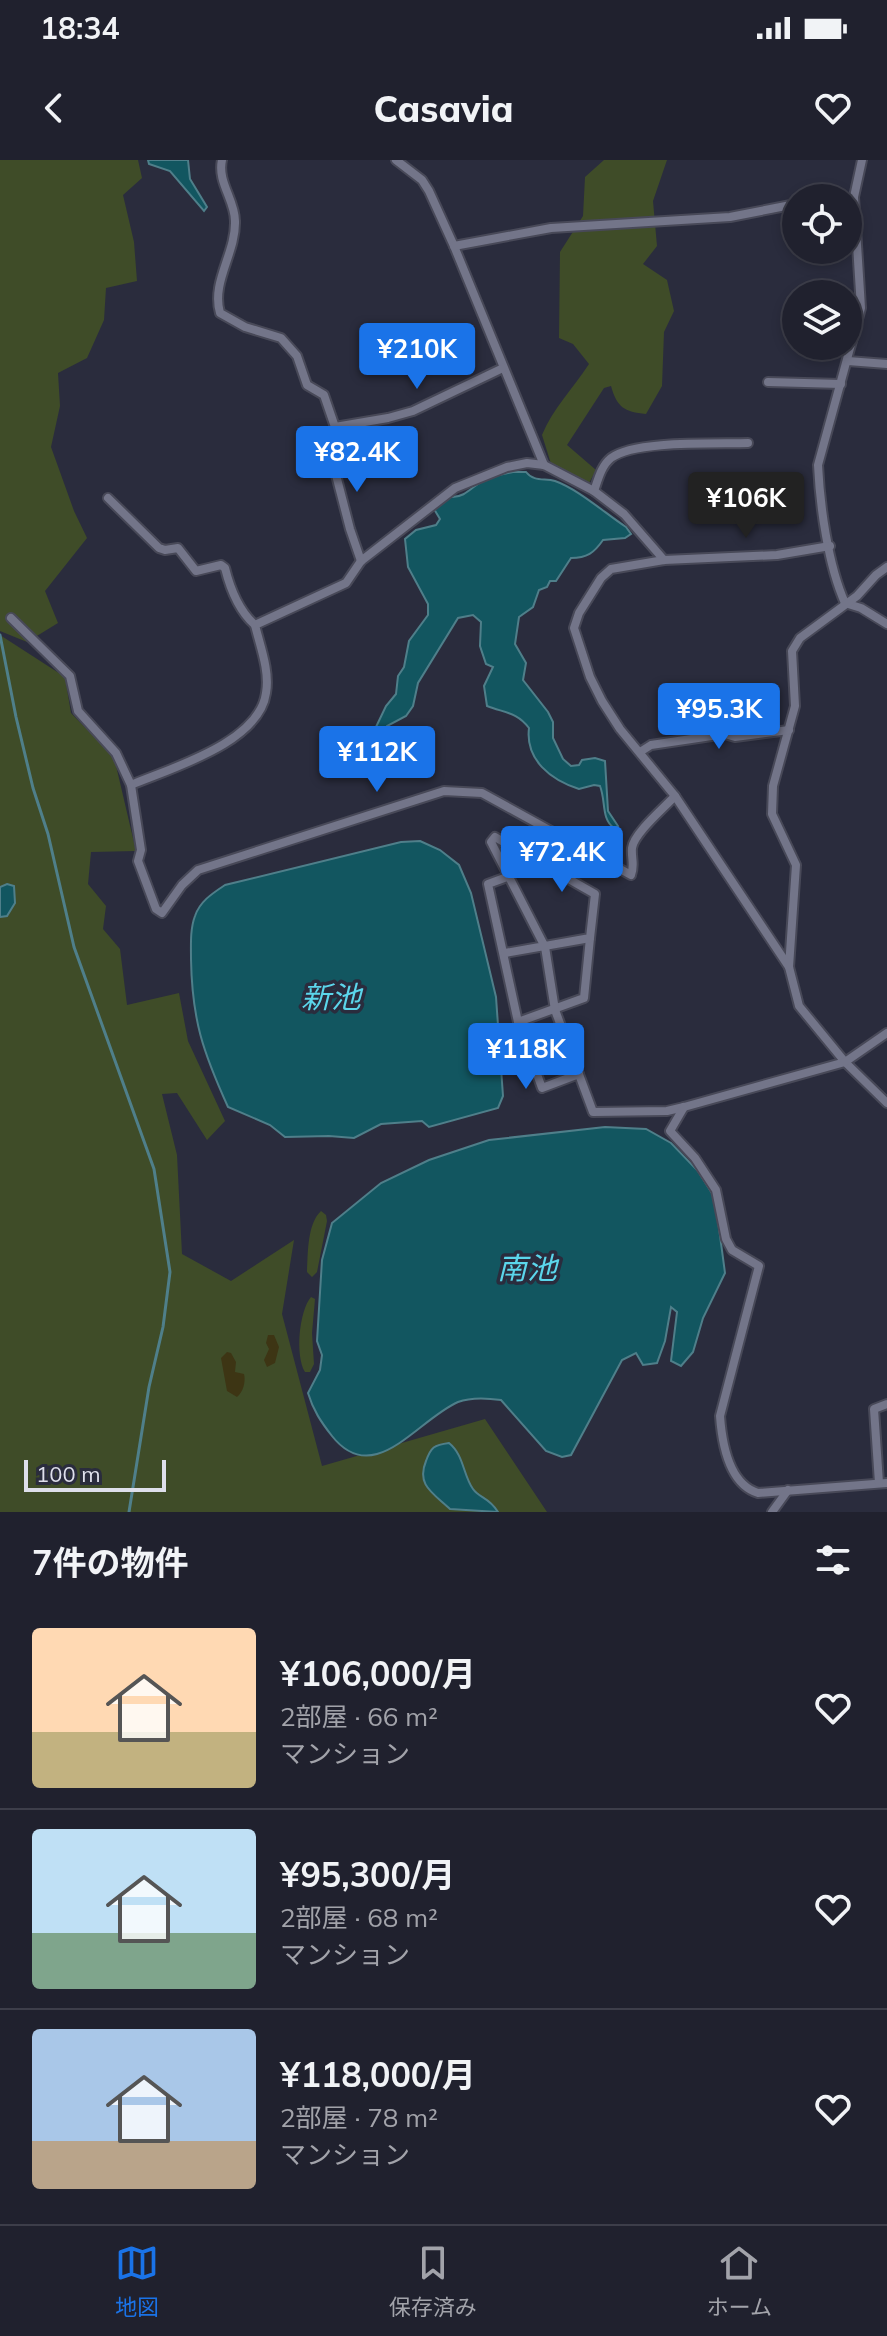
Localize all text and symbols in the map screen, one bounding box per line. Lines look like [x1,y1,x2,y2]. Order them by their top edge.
text: 18:34 [40,9,119,47]
icon: back [32,86,76,130]
text: Casavia [374,86,513,131]
icon: heart [811,86,855,130]
map controls [782,184,862,360]
button: locate [782,184,862,264]
button: layers [782,280,862,360]
pin: ¥210K [361,323,473,391]
text: ¥210K [377,332,457,365]
pin: ¥82.4K [292,426,422,494]
text: ¥82.4K [314,435,400,468]
pin: ¥106K [690,472,802,540]
text: ¥106K [706,481,786,514]
pin: ¥95.3K [654,683,784,751]
text: ¥95.3K [676,692,762,725]
pin: ¥112K [321,726,433,794]
text: ¥112K [337,735,417,768]
pin: ¥72.4K [497,826,627,894]
text: ¥72.4K [519,835,605,868]
water label: 新池 [301,978,364,1016]
pin: ¥118K [470,1023,582,1091]
text: ¥118K [486,1032,566,1065]
water label: 南池 [497,1249,560,1287]
scale bar [24,1456,166,1492]
text: 100 m [36,1460,101,1488]
icon: filters [811,1538,855,1582]
text: 7件の物件 [32,1541,188,1584]
text: ¥106,000/月 [280,1652,476,1695]
icon: home [96,1660,192,1756]
icon: heart [811,1686,855,1730]
text: 2部屋 · 66 m² [280,1700,438,1733]
text: マンション [280,1737,410,1770]
text: ¥95,300/月 [280,1853,456,1896]
icon: home [96,1861,192,1957]
icon: heart [811,1887,855,1931]
text: 2部屋 · 68 m² [280,1901,438,1934]
text: マンション [280,1938,410,1971]
text: ¥118,000/月 [280,2053,476,2096]
icon: home [96,2061,192,2157]
icon: heart [811,2087,855,2131]
text: 2部屋 · 78 m² [280,2101,438,2134]
text: マンション [280,2138,410,2171]
tab: 地図 [115,2241,159,2321]
tab: 保存済み [389,2241,477,2321]
tab: ホーム [707,2241,772,2321]

